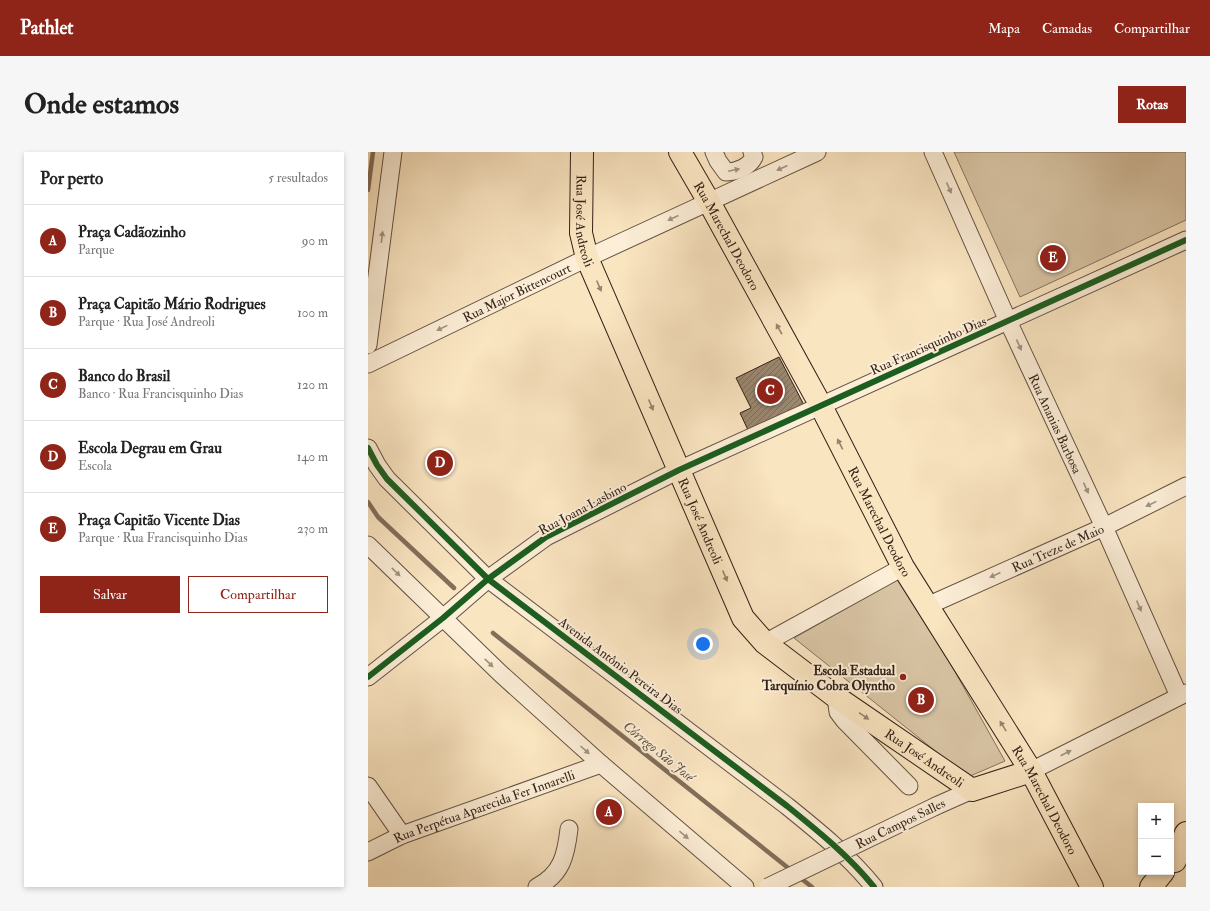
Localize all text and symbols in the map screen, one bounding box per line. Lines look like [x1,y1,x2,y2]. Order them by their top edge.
text: Pathlet [20,16,74,40]
text: Mapa [988,20,1020,37]
text: Camadas [1042,20,1092,37]
text: Compartilhar [1114,20,1190,37]
button: Rotas [1118,86,1186,123]
text: Onde estamos [24,87,179,122]
one-way arrow [776,165,787,171]
one-way arrow [727,167,740,173]
text: Por perto [40,168,103,189]
text: 5 resultados [268,170,328,186]
street label: Rua José Andreoli [572,175,597,270]
street label: Rua Marechal Deodoro [690,179,763,293]
one-way arrow [946,182,952,193]
one-way arrow [668,215,679,221]
text: Praça Cadãozinho [78,223,186,242]
one-way arrow [379,231,385,243]
text: A [49,233,57,249]
text: 90 m [302,233,328,249]
text: Parque [78,242,114,258]
pin: E [1040,243,1066,273]
street label: Rua Major Bittencourt [460,260,574,326]
one-way arrow [596,280,602,291]
text: Praça Capitão Mário Rodrigues [78,295,266,314]
text: B [49,305,57,321]
text: 100 m [297,305,328,321]
street label: Rua Francisquinho Dias [868,313,989,379]
text: Parque · Rua José Andreoli [78,314,215,330]
one-way arrow [775,323,782,335]
one-way arrow [436,325,448,331]
one-way arrow [1016,339,1022,350]
text: Banco do Brasil [78,367,170,386]
street label: Rua Ananias Barbosa [1025,371,1085,477]
pin: C [757,376,783,406]
text: C [48,377,58,393]
text: 120 m [297,377,328,393]
text: Banco · Rua Francisquinho Dias [78,386,243,402]
one-way arrow [648,400,654,412]
one-way arrow [837,438,843,449]
text: Escola Degrau em Grau [78,439,222,458]
pin: D [427,448,453,478]
text: D [48,449,58,465]
text: 140 m [297,449,328,465]
text: Escola [78,458,112,474]
street label: Rua Marechal Deodoro [844,464,914,580]
street label: Rua José Andreoli [674,475,726,567]
street label: Rua Joana Lasbino [536,479,629,539]
one-way arrow [1083,482,1089,494]
one-way arrow [1145,501,1157,507]
text: Praça Capitão Vicente Dias [78,511,240,530]
text: E [48,521,58,537]
text: 230 m [297,521,328,537]
street label: Rua Treze de Maio [1009,521,1107,576]
text: Parque · Rua Francisquinho Dias [78,530,248,546]
one-way arrow [391,567,401,577]
one-way arrow [722,570,728,582]
one-way arrow [989,572,1000,578]
button: Salvar [40,576,180,613]
button: Compartilhar [188,576,328,613]
one-way arrow [1136,601,1142,612]
street label: Avenida Antônio Pereira Dias [554,613,686,718]
your location [693,634,713,654]
one-way arrow [484,658,494,668]
place label: Escola Estadual Tarquínio Cobra Olyntho [761,663,896,695]
marker: Escola Estadual Tarquínio Cobra Olyntho [898,672,908,682]
pin: B [908,685,934,715]
one-way arrow [859,712,869,720]
water label: Córrego São José [620,718,699,787]
one-way arrow [999,720,1006,732]
street label: Rua José Andreoli [881,726,967,792]
street label: Rua Marechal Deodoro [1008,743,1080,857]
one-way arrow [580,746,591,755]
one-way arrow [1060,750,1072,756]
street label: Rua Perpétua Aparecida Fer Innarelli [391,767,578,847]
street label: Rua Campos Salles [853,795,949,853]
pin: A [596,797,622,827]
map controls [1138,803,1174,875]
button: + [1138,803,1174,839]
one-way arrow [679,830,689,840]
button: − [1138,839,1174,875]

